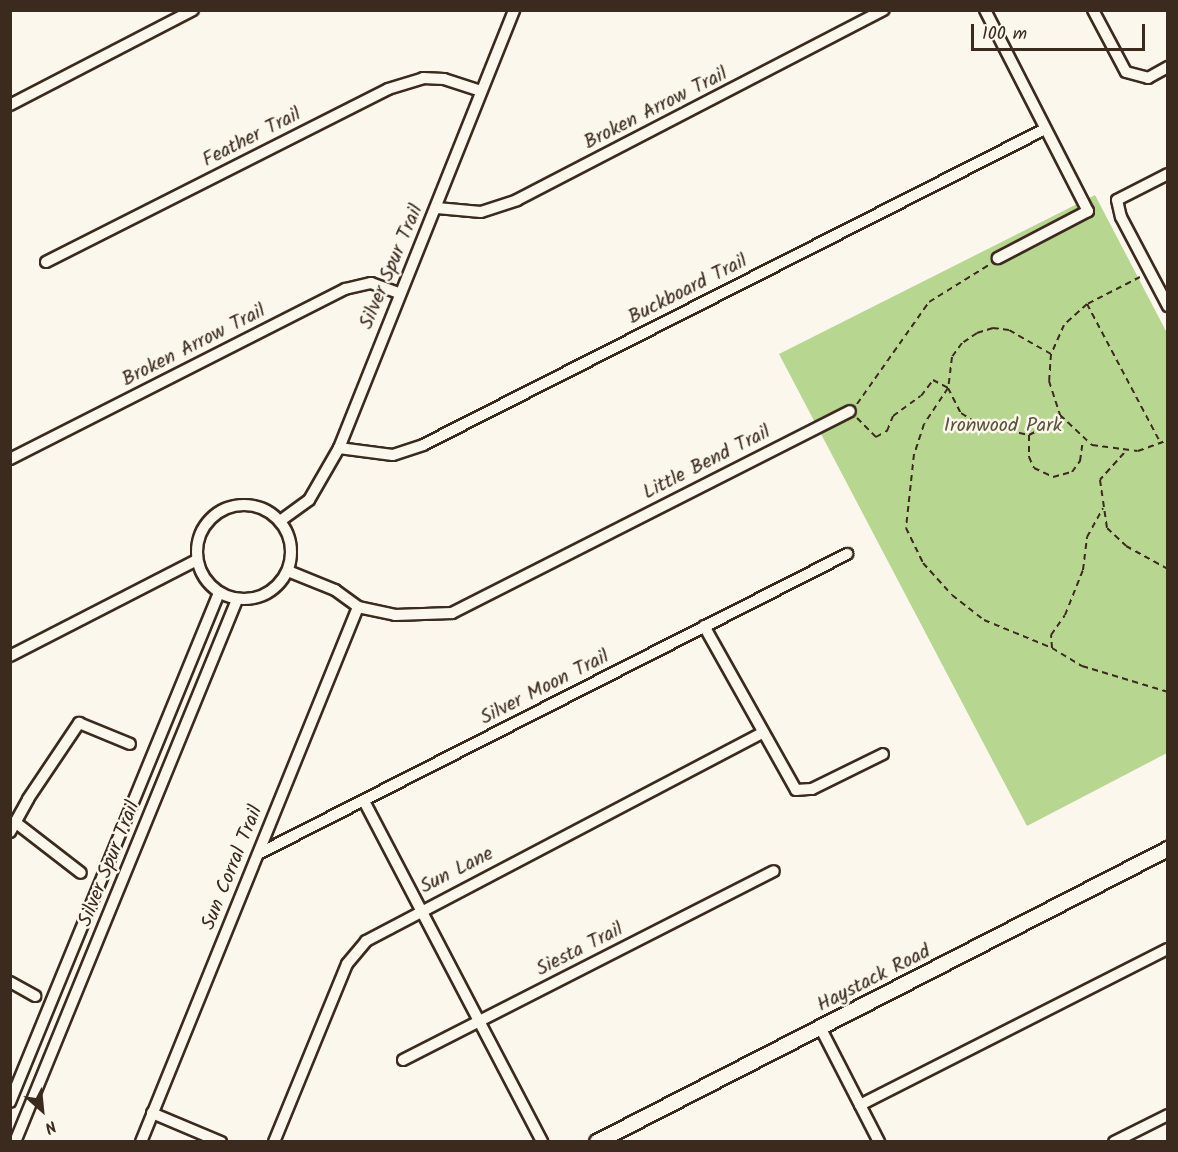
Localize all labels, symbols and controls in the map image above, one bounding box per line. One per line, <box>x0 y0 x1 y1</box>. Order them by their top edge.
scale bar <box>974 12 1148 50</box>
text: 100 m <box>982 20 1027 49</box>
street label: Broken Arrow Trail <box>580 62 732 156</box>
street label: Feather Trail <box>199 103 305 173</box>
street label: Silver Spur Trail <box>355 201 429 333</box>
street label: Buckboard Trail <box>624 250 752 330</box>
street label: Broken Arrow Trail <box>118 299 270 393</box>
park label: Ironwood Park <box>944 414 1062 438</box>
street label: Little Bend Trail <box>639 421 775 505</box>
street label: Silver Moon Trail <box>477 645 613 731</box>
street label: Silver Spur Trail <box>74 798 146 930</box>
street label: Sun Corral Trail <box>197 802 269 934</box>
street label: Sun Lane <box>416 842 498 900</box>
street label: Siesta Trail <box>532 918 628 982</box>
street label: Haystack Road <box>813 940 935 1018</box>
north arrow <box>12 1080 72 1140</box>
text: N <box>40 1113 61 1140</box>

